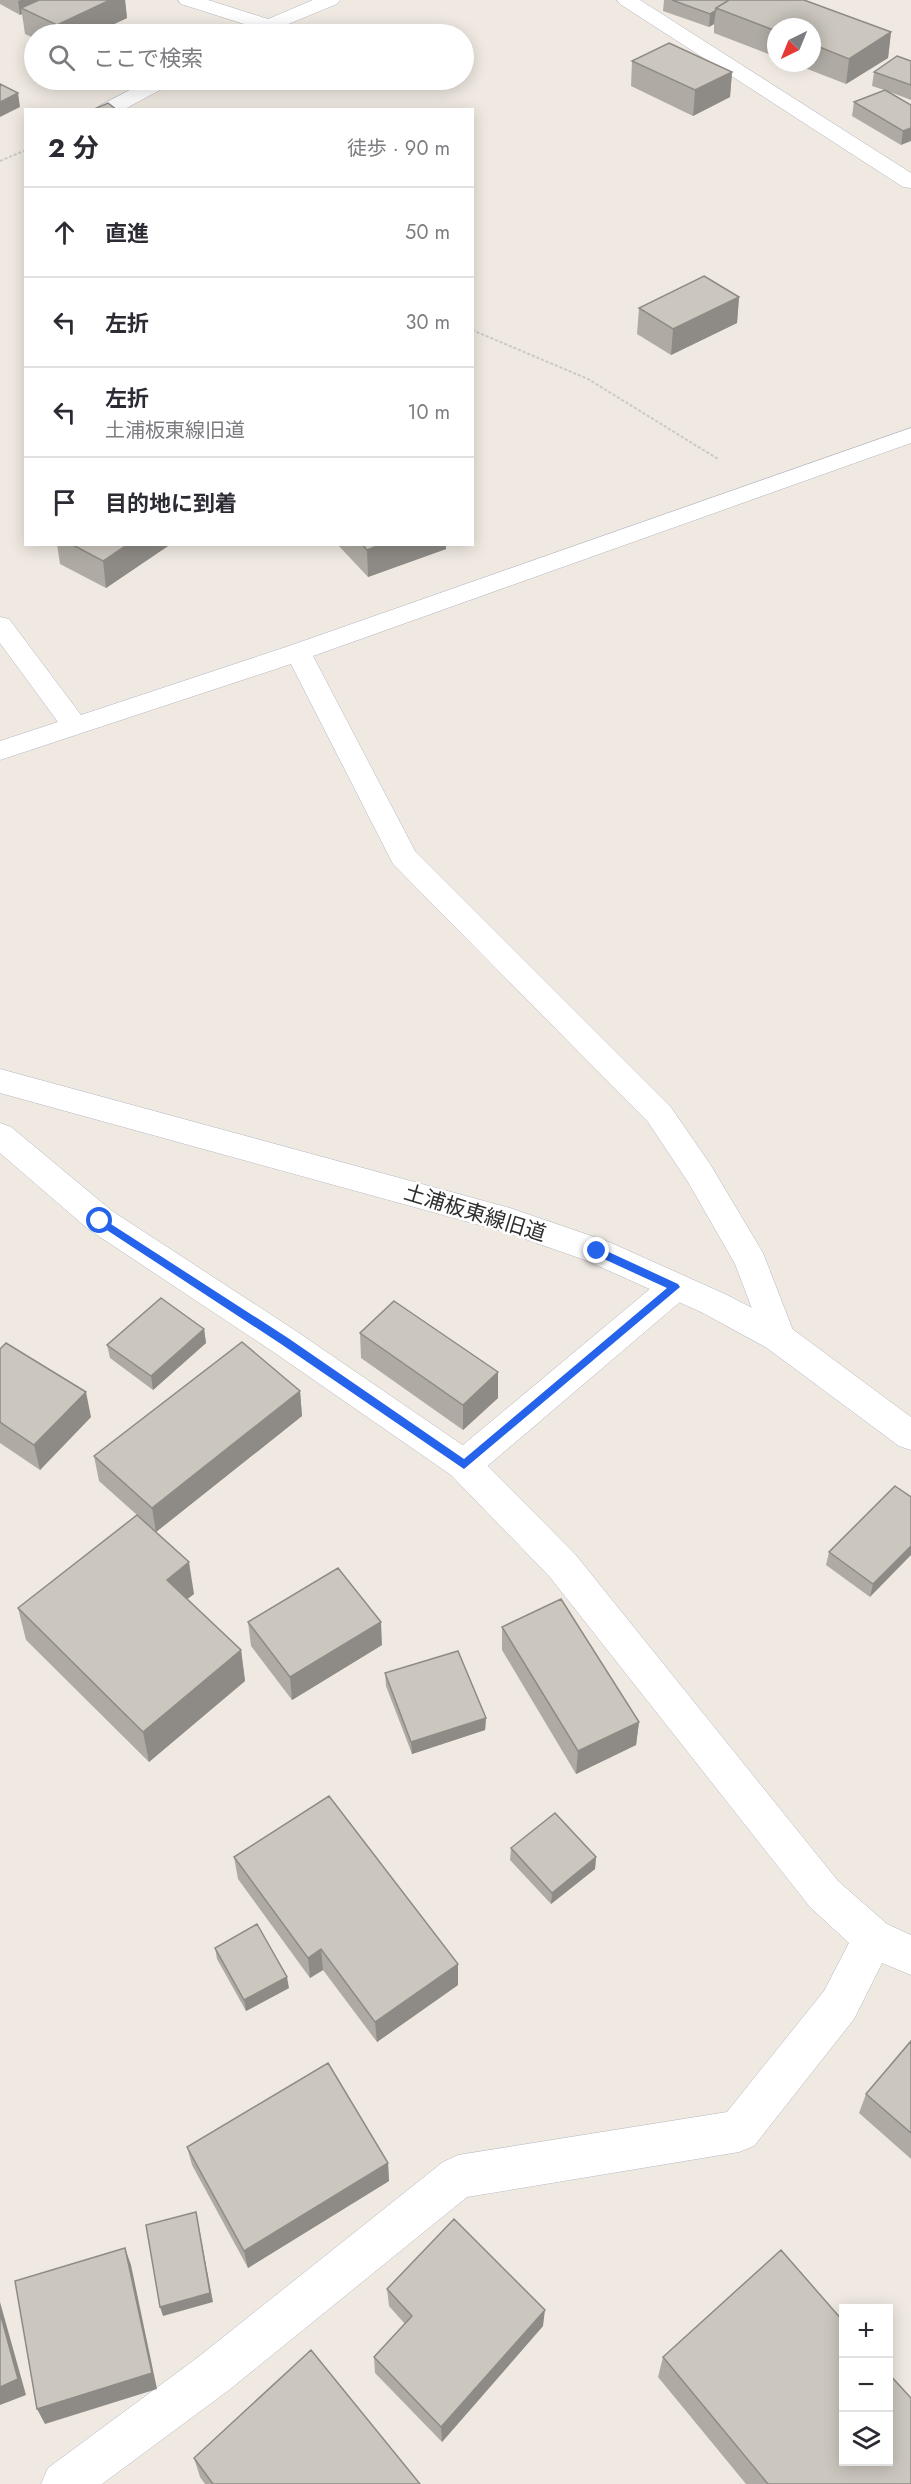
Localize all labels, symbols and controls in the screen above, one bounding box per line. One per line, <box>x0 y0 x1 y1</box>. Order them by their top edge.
north arrow <box>767 18 821 72</box>
search box <box>24 24 474 90</box>
icon: search <box>45 41 78 74</box>
text: ここで検索 <box>93 42 203 74</box>
text: 2 分 <box>48 129 99 167</box>
text: 徒歩 · 90 m <box>347 134 450 163</box>
icon: ahead <box>48 216 81 249</box>
text: 直進 <box>105 217 149 249</box>
text: 50 m <box>405 218 450 247</box>
icon: left <box>48 306 81 339</box>
text: 左折 <box>105 307 149 339</box>
text: 30 m <box>405 308 450 337</box>
text: 左折 <box>105 382 149 414</box>
icon: left <box>48 396 81 429</box>
text: 10 m <box>407 398 450 427</box>
text: 土浦板東線旧道 <box>105 416 245 445</box>
icon: arrive <box>48 486 81 519</box>
text: 目的地に到着 <box>105 487 237 519</box>
street label: 土浦板東線旧道 <box>400 1177 550 1249</box>
route start <box>86 1207 112 1233</box>
route end <box>583 1237 609 1263</box>
map controls <box>839 2304 893 2466</box>
button: + <box>839 2304 893 2358</box>
button: − <box>839 2358 893 2412</box>
button: layers <box>839 2412 893 2466</box>

